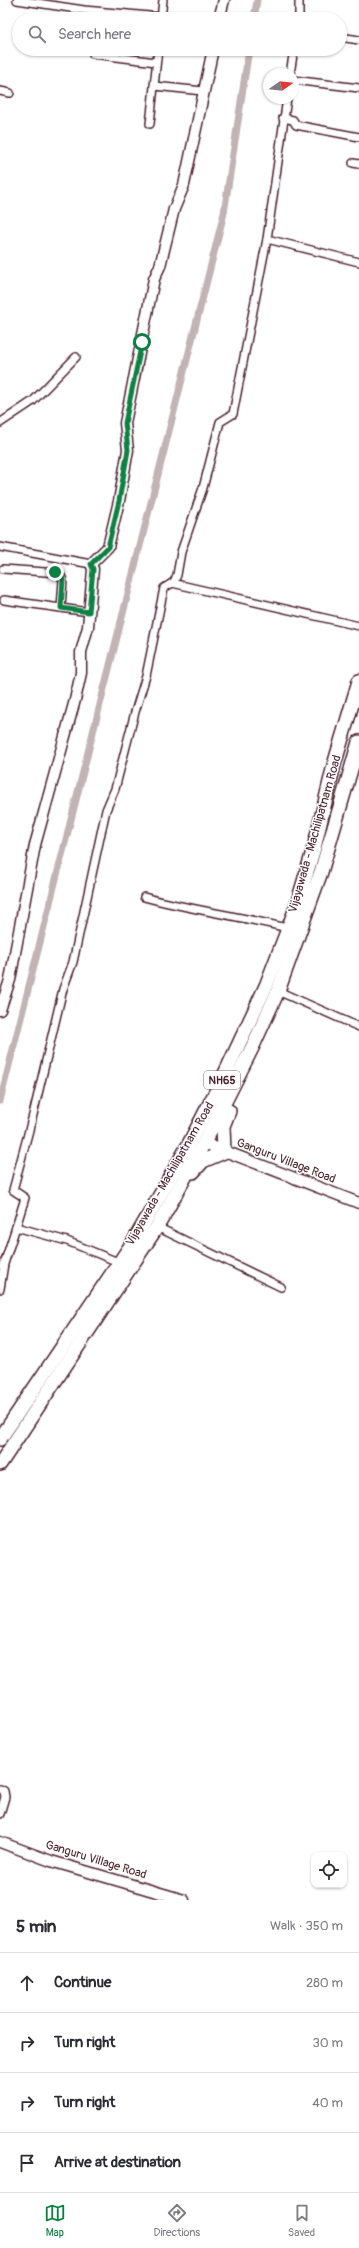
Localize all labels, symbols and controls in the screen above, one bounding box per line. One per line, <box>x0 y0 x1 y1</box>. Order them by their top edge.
search box <box>12 12 347 56</box>
icon: search <box>26 23 48 45</box>
text: Search here <box>58 25 131 44</box>
north arrow <box>263 68 299 104</box>
route start <box>133 333 151 351</box>
route end <box>46 563 64 581</box>
street label: Vijayawada - Machilipatnam Road <box>285 753 345 915</box>
road number: NH65 <box>204 1071 240 1089</box>
street label: Vijayawada - Machilipatnam Road <box>123 1099 217 1249</box>
street label: Ganguru Village Road <box>234 1135 338 1187</box>
street label: Ganguru Village Road <box>44 1837 149 1883</box>
map controls <box>311 1852 347 1888</box>
button: locate <box>311 1852 347 1888</box>
text: 5 min <box>16 1916 56 1937</box>
text: Walk · 350 m <box>270 1918 343 1934</box>
icon: ahead <box>16 1972 38 1994</box>
text: Continue <box>54 1973 112 1992</box>
text: 280 m <box>306 1975 343 1991</box>
icon: right <box>16 2032 38 2054</box>
text: Turn right <box>54 2033 115 2052</box>
text: 30 m <box>313 2035 343 2051</box>
icon: right <box>16 2092 38 2114</box>
text: Turn right <box>54 2093 115 2112</box>
text: 40 m <box>312 2095 343 2111</box>
icon: arrive <box>16 2152 38 2174</box>
text: Arrive at destination <box>54 2153 181 2172</box>
tab: Map <box>44 2202 66 2239</box>
tab: Directions <box>154 2202 200 2239</box>
tab: Saved <box>288 2202 315 2239</box>

